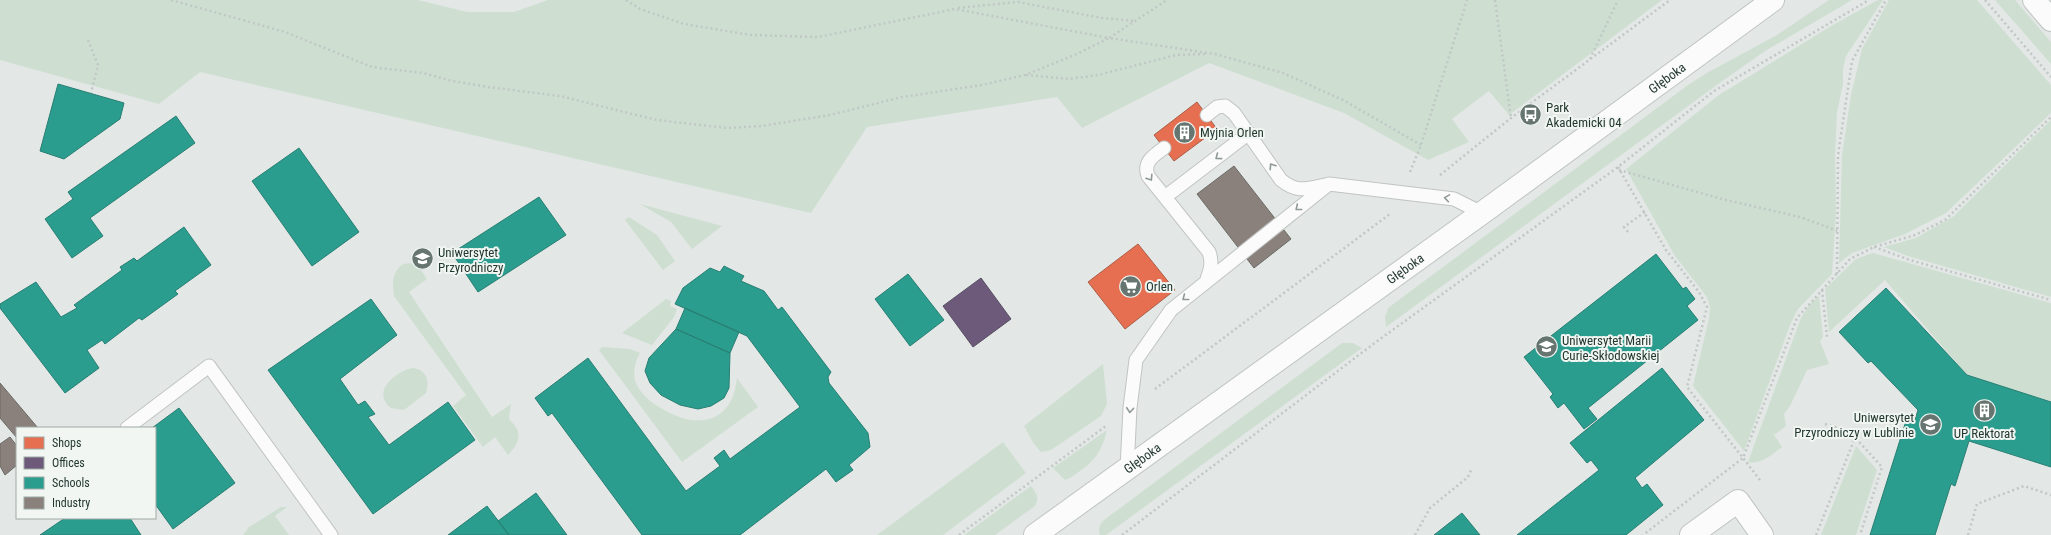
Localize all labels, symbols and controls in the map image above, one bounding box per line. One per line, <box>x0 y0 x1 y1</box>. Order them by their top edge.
street label: Głęboka <box>1645 59 1688 96</box>
place label: Park Akademicki 04 <box>1546 100 1622 130</box>
bus stop icon: Park Akademicki 04 <box>1517 101 1543 127</box>
building icon: Myjnia Orlen <box>1172 119 1198 145</box>
place label: Myjnia Orlen <box>1200 125 1264 140</box>
one-way arrow <box>1216 152 1223 159</box>
one-way arrow <box>1270 164 1277 171</box>
one-way arrow <box>1146 174 1153 181</box>
one-way arrow <box>1444 194 1450 203</box>
one-way arrow <box>1296 204 1303 211</box>
place label: Uniwersytet Przyrodniczy <box>438 245 504 275</box>
school or university icon: Uniwersytet Przyrodniczy <box>410 246 436 272</box>
street label: Głęboka <box>1384 250 1426 287</box>
supermarket icon: Orlen <box>1118 273 1144 299</box>
place label: Orlen <box>1146 279 1173 294</box>
one-way arrow <box>1183 293 1190 300</box>
place label: Uniwersytet Marii Curie-Skłodowskiej <box>1562 333 1660 363</box>
school or university icon: Uniwersytet Marii Curie-Skłodowskiej <box>1534 334 1560 360</box>
building icon: UP Rektorat <box>1971 398 1997 424</box>
one-way arrow <box>1126 407 1135 413</box>
place label: Uniwersytet Przyrodniczy w Lublinie <box>1794 410 1914 440</box>
school or university icon: Uniwersytet Przyrodniczy w Lublinie <box>1917 411 1943 437</box>
place label: UP Rektorat <box>1954 426 2014 441</box>
legend <box>16 427 156 519</box>
text: Shops <box>52 436 81 450</box>
street label: Głęboka <box>1121 439 1164 476</box>
text: Offices <box>52 456 85 470</box>
text: Schools <box>52 476 90 490</box>
text: Industry <box>52 496 90 510</box>

